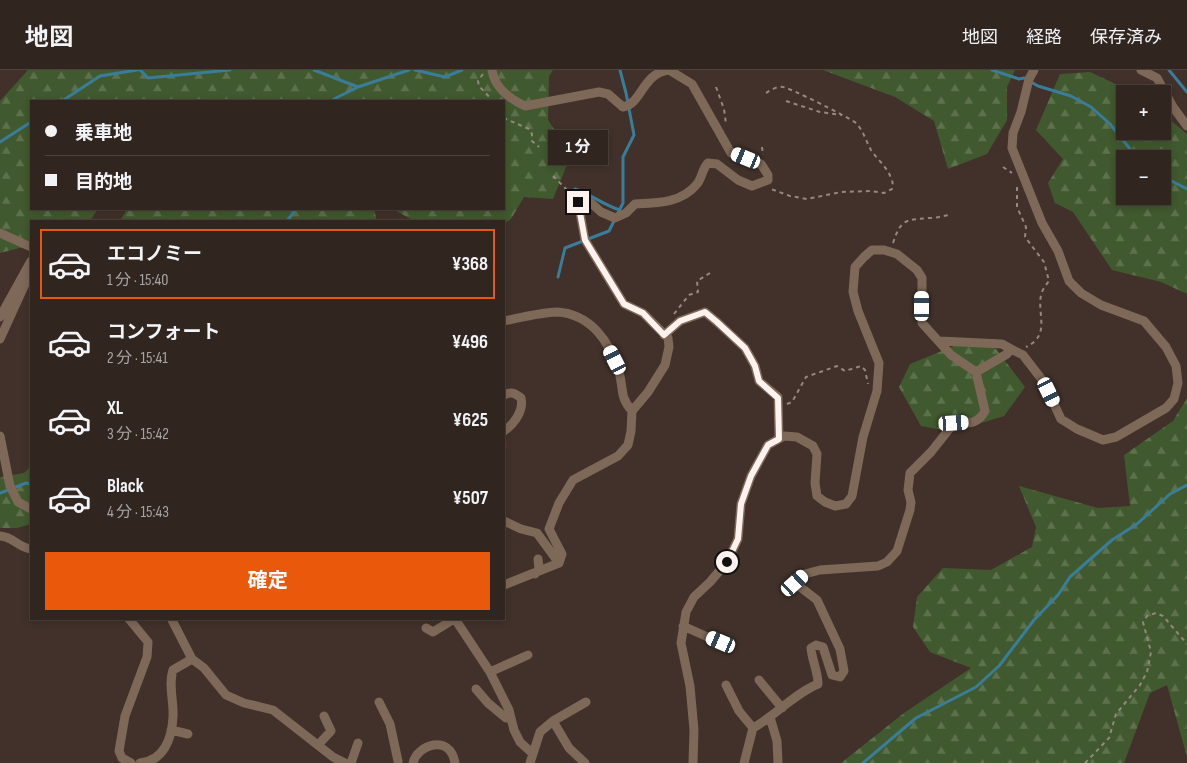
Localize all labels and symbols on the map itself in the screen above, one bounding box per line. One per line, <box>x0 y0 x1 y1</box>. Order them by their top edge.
callout: 1 分 <box>548 129 608 164</box>
car <box>729 145 762 171</box>
route end <box>567 191 589 213</box>
car <box>914 291 929 321</box>
car <box>601 343 628 377</box>
car <box>1035 375 1062 409</box>
car <box>938 415 969 431</box>
route start <box>716 551 738 573</box>
car <box>778 567 811 599</box>
car <box>704 629 737 655</box>

